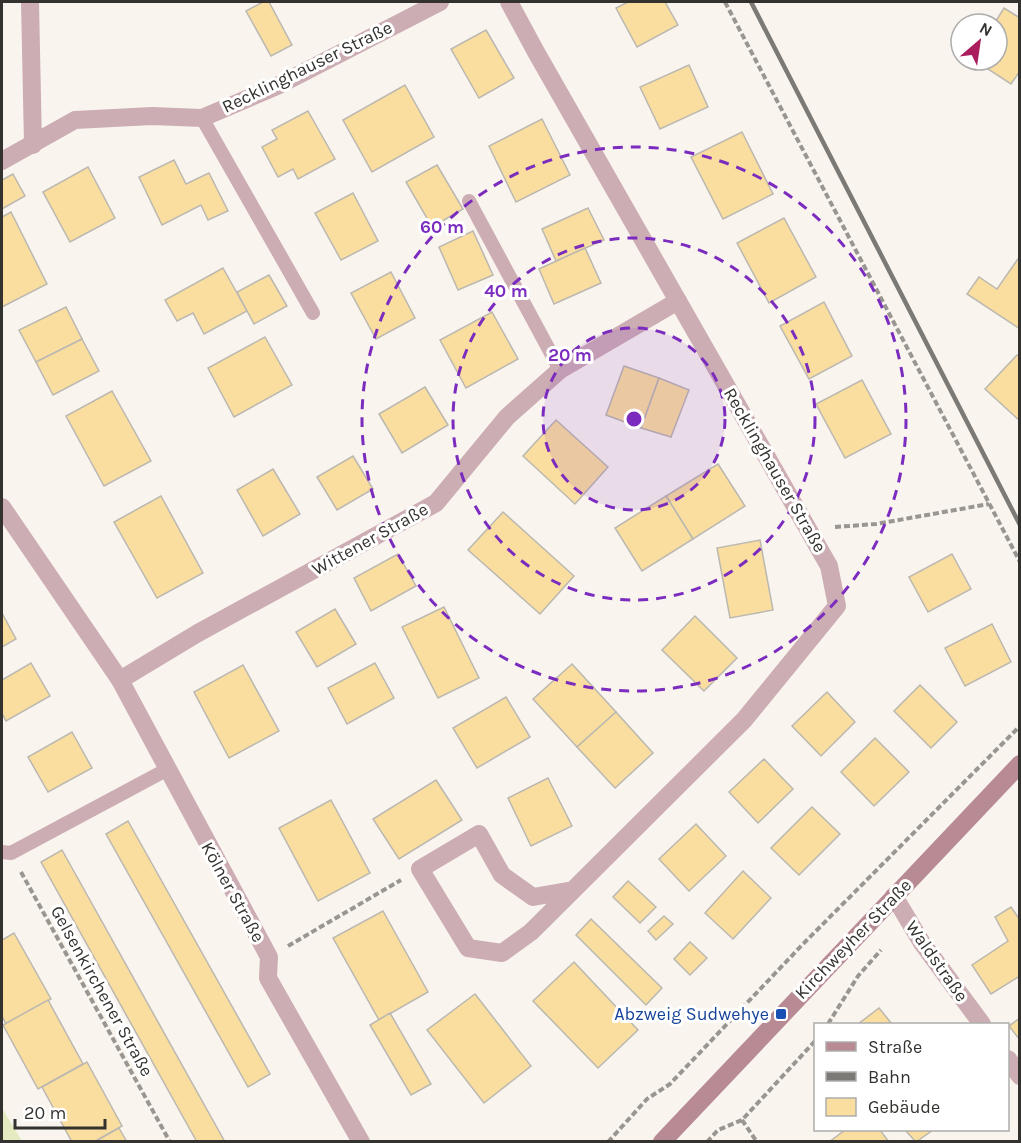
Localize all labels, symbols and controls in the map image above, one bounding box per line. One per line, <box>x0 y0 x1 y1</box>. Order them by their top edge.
north arrow <box>949 12 1009 72</box>
street label: Recklinghauser Straße <box>218 16 396 118</box>
text: N <box>976 18 996 40</box>
text: 60 m <box>420 216 464 238</box>
text: 40 m <box>484 280 528 302</box>
text: 20 m <box>548 344 592 366</box>
street label: Recklinghauser Straße <box>719 384 831 556</box>
centre of rings <box>624 409 644 429</box>
street label: Wittener Straße <box>308 498 432 580</box>
street label: Kölner Straße <box>196 838 270 946</box>
street label: Kirchweyher Straße <box>790 874 916 1004</box>
street label: Gelsenkirchener Straße <box>46 902 158 1080</box>
street label: Waldstraße <box>901 916 973 1006</box>
place label: Abzweig Sudwehye <box>614 1003 769 1025</box>
marker: Abzweig Sudwehye <box>774 1007 788 1021</box>
legend <box>814 1023 1009 1131</box>
text: Straße <box>868 1036 922 1058</box>
text: Bahn <box>868 1066 911 1088</box>
scale bar <box>15 1092 105 1130</box>
text: Gebäude <box>868 1096 940 1118</box>
text: 20 m <box>24 1102 66 1124</box>

